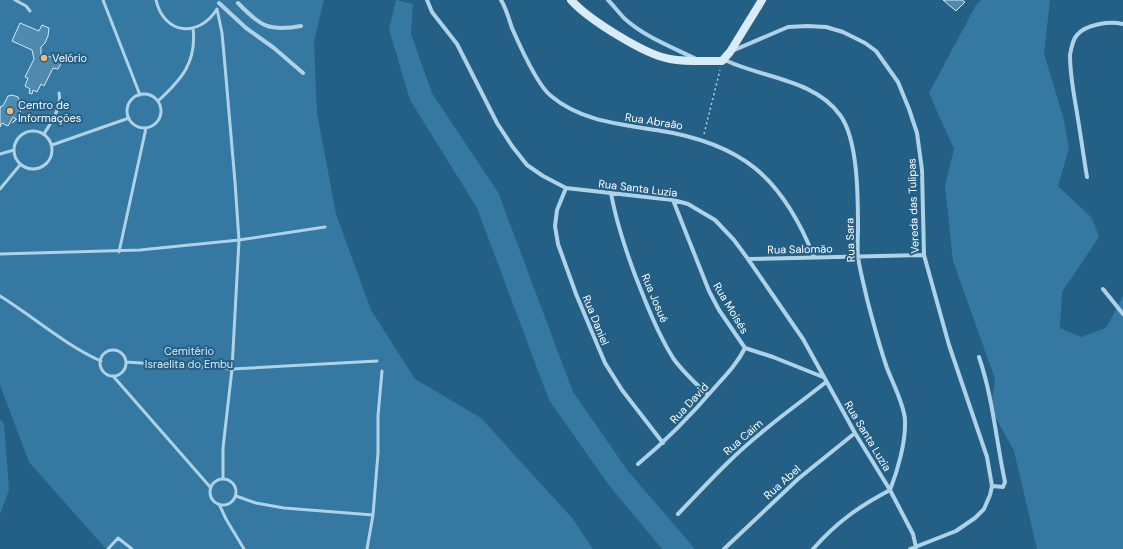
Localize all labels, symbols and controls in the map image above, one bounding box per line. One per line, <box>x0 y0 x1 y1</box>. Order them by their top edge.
place label: Velório <box>52 51 87 65</box>
marker: Velório <box>39 53 49 63</box>
place label: Centro de Informações <box>18 98 81 125</box>
marker: Centro de Informações <box>5 106 15 116</box>
street label: Rua Abraão <box>624 110 684 132</box>
street label: Vereda das Tulipas <box>904 158 922 254</box>
street label: Rua Santa Luzia <box>598 176 678 200</box>
street label: Rua Sara <box>842 218 858 262</box>
street label: Rua Salomão <box>767 241 833 257</box>
street label: Rua Josué <box>638 271 672 325</box>
street label: Rua Moisés <box>710 280 752 336</box>
street label: Rua Daniel <box>580 293 612 347</box>
park label: Cemitério Israelita do Embu <box>145 344 233 371</box>
street label: Rua David <box>667 380 711 426</box>
street label: Rua Santa Luzia <box>842 398 894 474</box>
street label: Rua Caim <box>720 416 766 458</box>
street label: Rua Abel <box>761 462 803 502</box>

